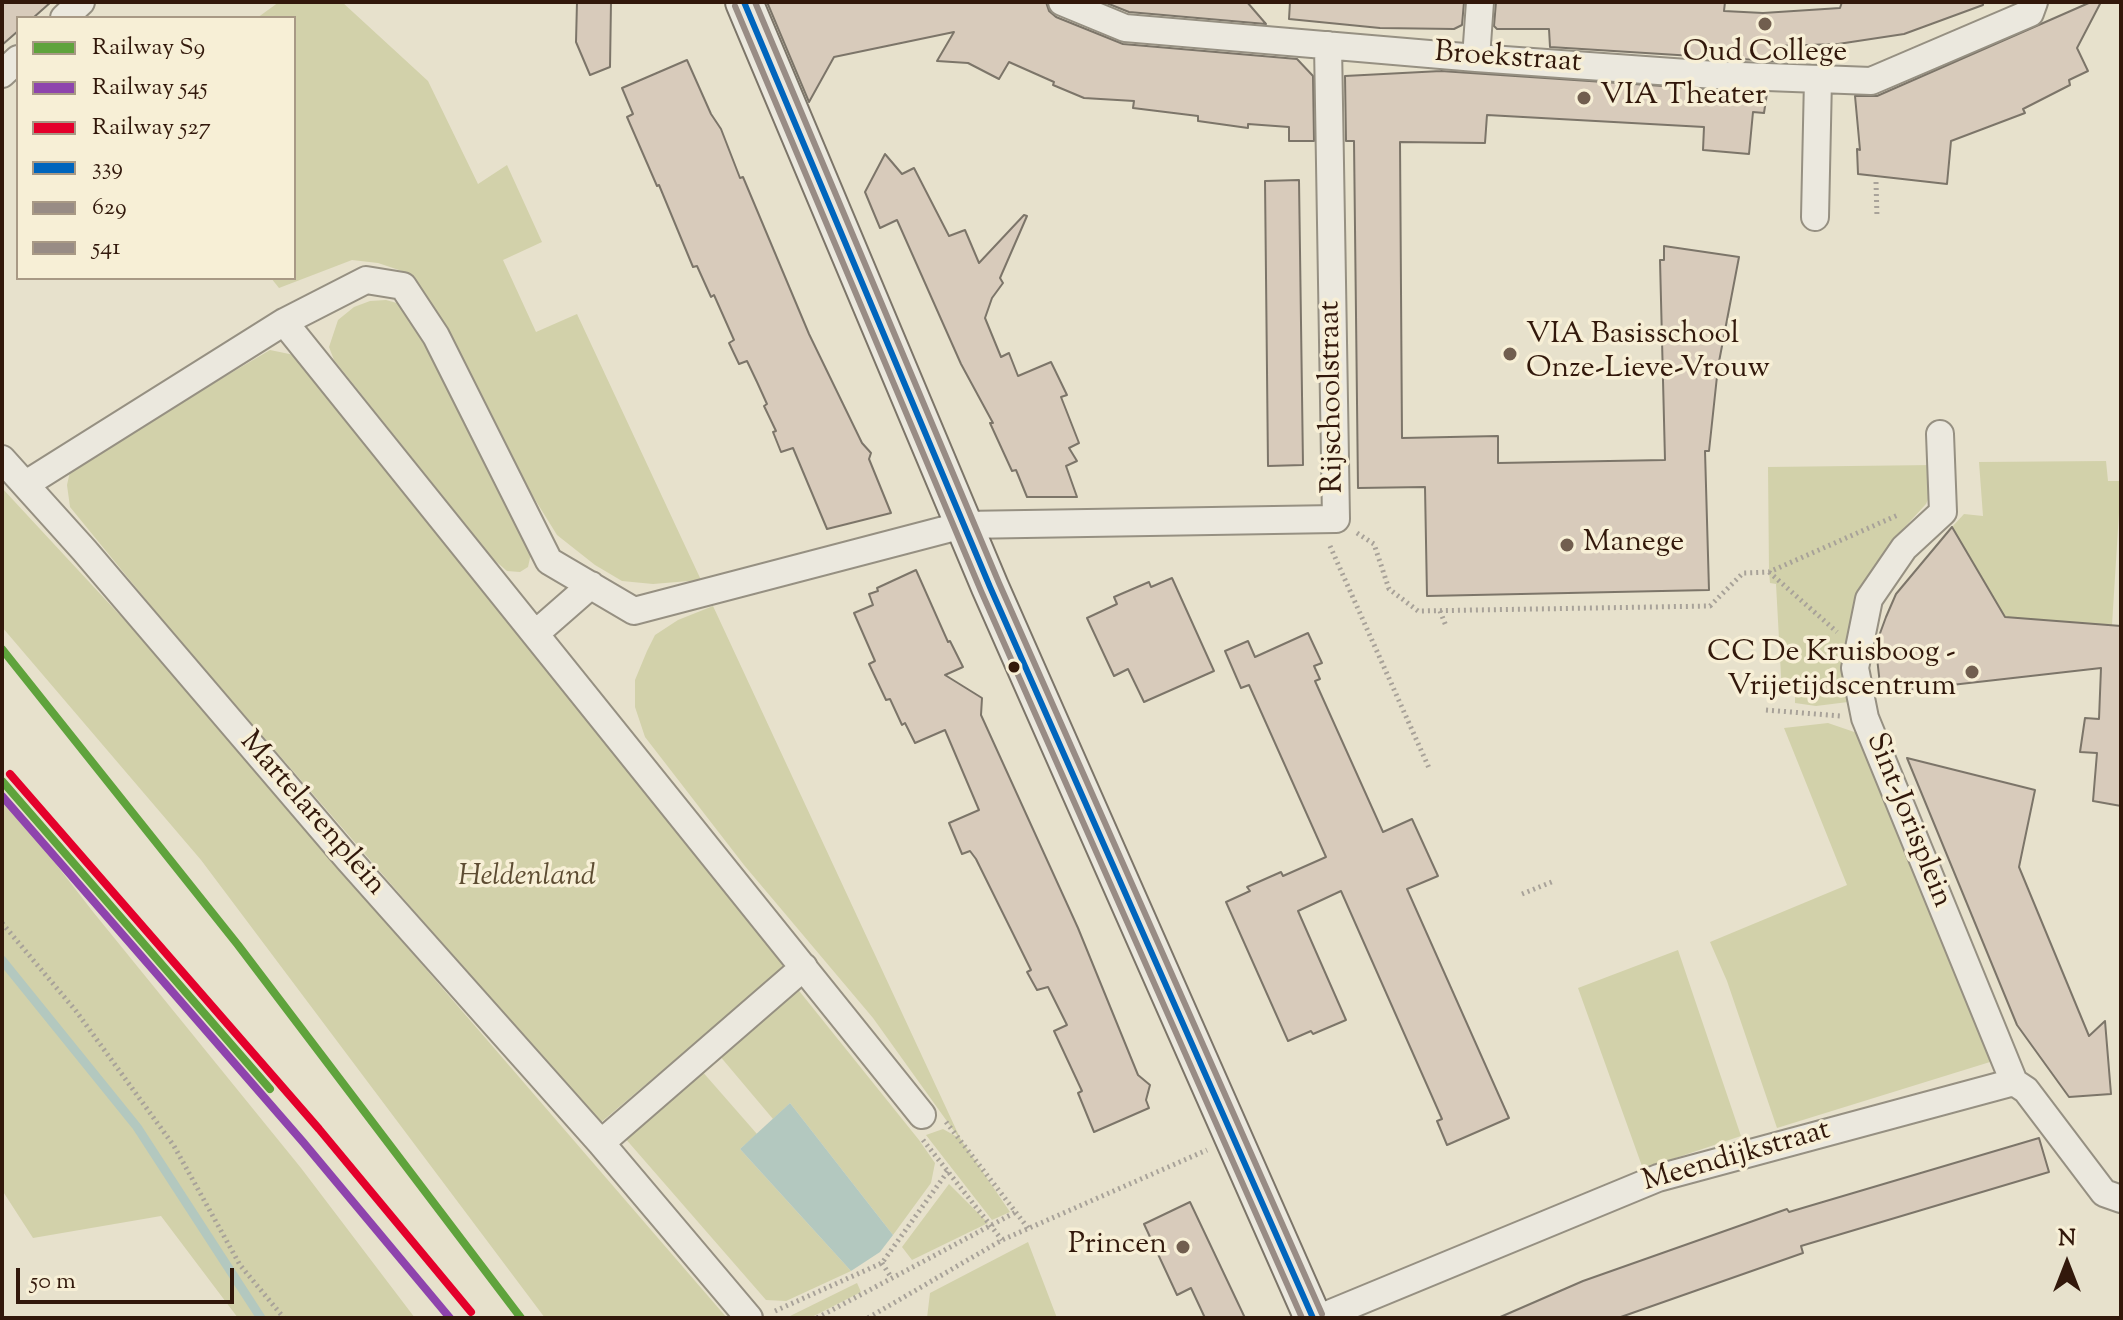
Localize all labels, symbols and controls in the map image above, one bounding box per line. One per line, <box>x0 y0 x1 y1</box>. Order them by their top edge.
marker: Oud College <box>1756 15 1774 33</box>
legend <box>16 16 296 280</box>
text: Railway S9 <box>92 31 205 65</box>
street label: Broekstraat <box>1433 37 1583 83</box>
place label: Oud College <box>1683 37 1847 73</box>
text: Railway 545 <box>92 71 208 105</box>
place label: VIA Theater <box>1600 80 1766 116</box>
marker: VIA Theater <box>1575 89 1593 107</box>
text: Railway 527 <box>92 111 211 145</box>
text: 339 <box>92 151 123 185</box>
text: 629 <box>92 191 127 225</box>
text: 541 <box>92 231 120 265</box>
street label: Rijschoolstraat <box>1314 300 1354 494</box>
place label: VIA Basisschool Onze-Lieve-Vrouw <box>1526 319 1770 390</box>
marker: VIA Basisschool Onze-Lieve-Vrouw <box>1501 345 1519 363</box>
place label: Manege <box>1583 527 1684 563</box>
marker: Manege <box>1558 536 1576 554</box>
place label: CC De Kruisboog - Vrijetijdscentrum <box>1707 637 1956 708</box>
unlabelled marker <box>1006 659 1022 675</box>
marker: CC De Kruisboog - Vrijetijdscentrum <box>1963 663 1981 681</box>
street label: Martelarenplein <box>230 726 392 904</box>
street label: Sint-Jorisplein <box>1856 729 1958 913</box>
park label: Heldenland <box>458 861 596 897</box>
street label: Meendijkstraat <box>1639 1114 1835 1202</box>
north arrow <box>2027 1224 2107 1304</box>
text: N <box>2058 1224 2076 1256</box>
place label: Princen <box>1068 1229 1167 1265</box>
marker: Princen <box>1174 1238 1192 1256</box>
scale bar <box>20 1252 238 1302</box>
text: 50 m <box>30 1265 76 1299</box>

